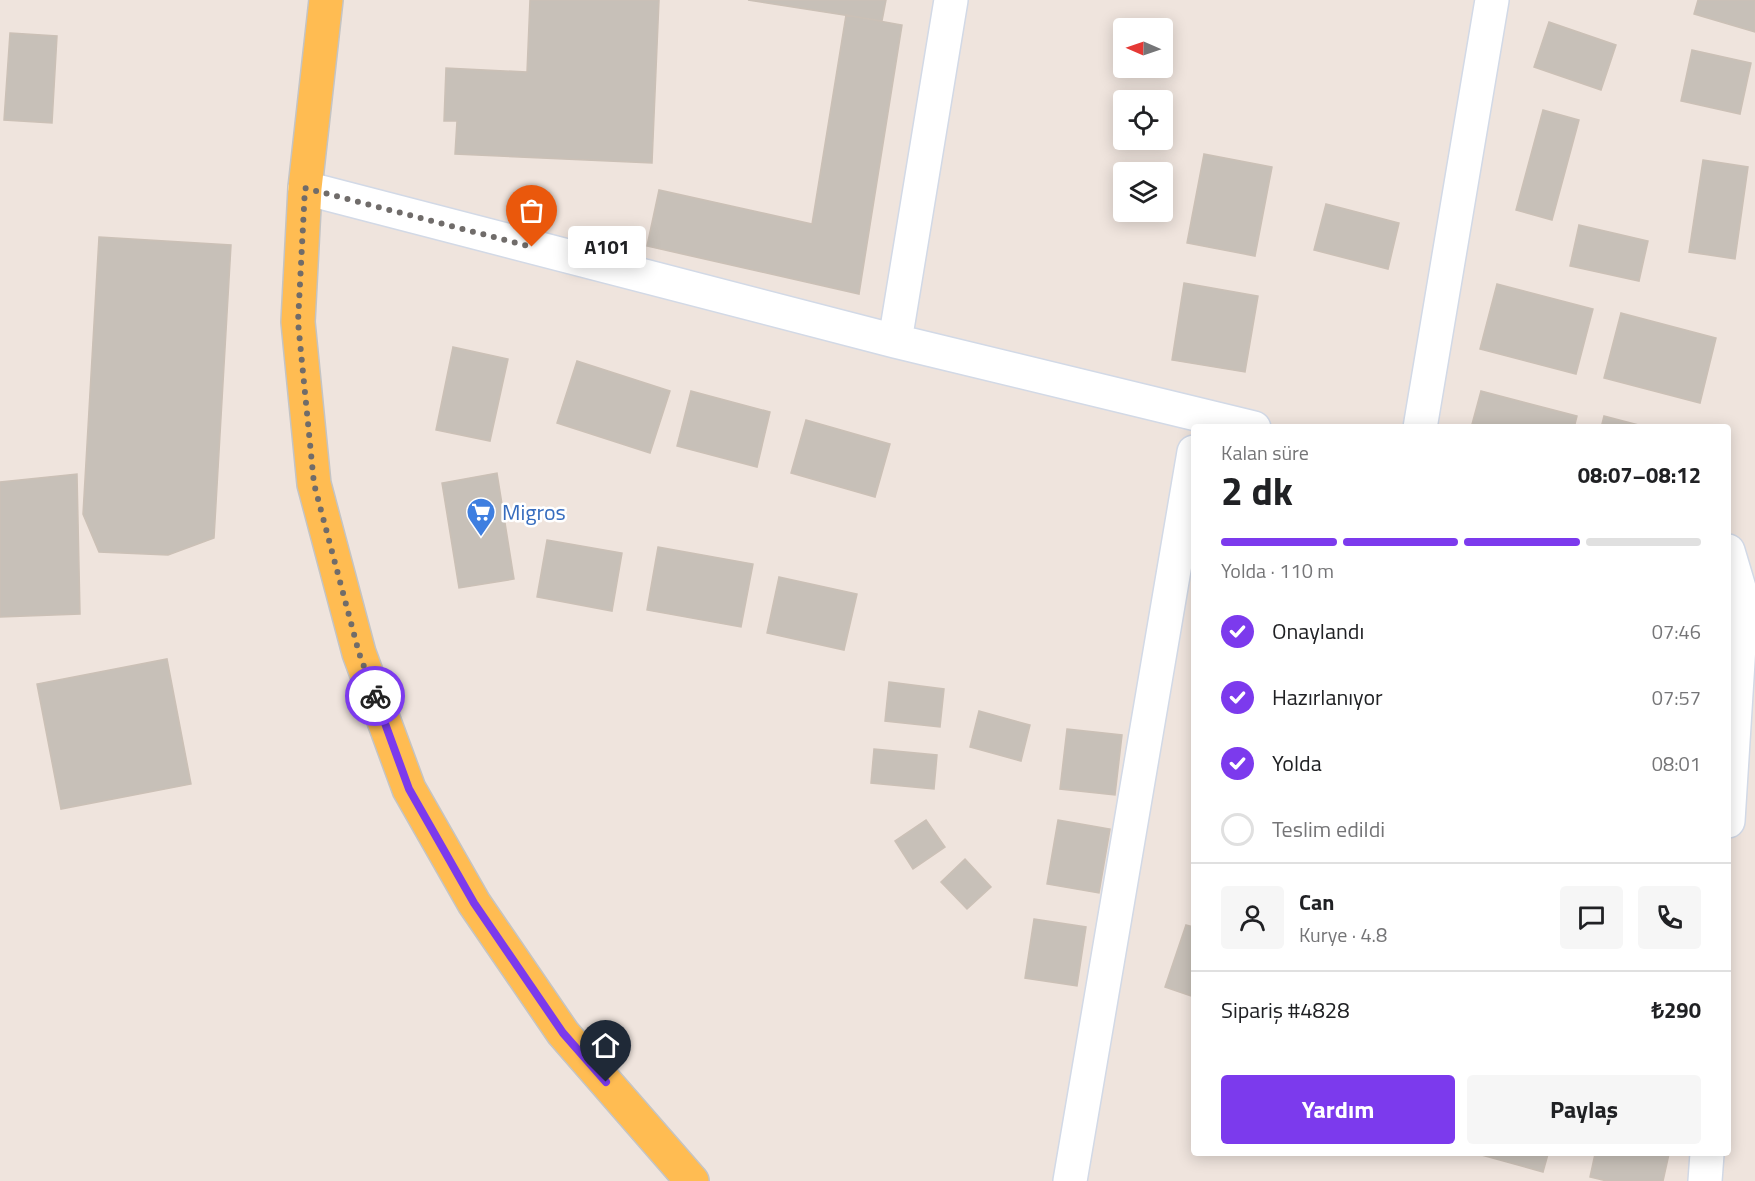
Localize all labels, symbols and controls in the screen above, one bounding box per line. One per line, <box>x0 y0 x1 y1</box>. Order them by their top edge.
north arrow <box>1113 18 1173 78</box>
map controls <box>1113 18 1173 222</box>
button: locate <box>1113 90 1173 150</box>
button: layers <box>1113 162 1173 222</box>
pin <box>506 185 557 247</box>
icon: bag <box>515 194 548 227</box>
callout: A101 <box>568 226 646 268</box>
text: A101 <box>584 231 630 262</box>
text: Kalan süre <box>1221 437 1309 468</box>
text: 08:07–08:12 <box>1578 458 1701 492</box>
text: 2 dk <box>1221 461 1293 520</box>
place label: Migros <box>502 495 566 529</box>
supermarket icon: Migros <box>465 496 497 538</box>
text: Yolda · 110 m <box>1221 555 1334 586</box>
text: Onaylandı <box>1272 614 1364 648</box>
icon: check <box>1221 615 1254 648</box>
text: 07:46 <box>1652 616 1701 647</box>
courier <box>345 666 405 726</box>
icon: bike <box>359 680 392 713</box>
text: Hazırlanıyor <box>1272 680 1383 714</box>
icon: check <box>1221 681 1254 714</box>
text: 07:57 <box>1652 682 1701 713</box>
text: Yolda <box>1272 746 1322 780</box>
icon: check <box>1221 747 1254 780</box>
text: 08:01 <box>1652 748 1701 779</box>
text: Teslim edildi <box>1272 812 1385 846</box>
text: Can <box>1299 885 1334 919</box>
button: person <box>1221 886 1284 949</box>
button: chat <box>1560 886 1623 949</box>
button: phone <box>1638 886 1701 949</box>
text: Kurye · 4.8 <box>1299 919 1387 950</box>
text: Sipariş #4828 <box>1221 993 1349 1027</box>
text: ₺290 <box>1651 993 1701 1027</box>
pin <box>580 1020 631 1082</box>
icon: home <box>589 1029 622 1062</box>
button: Yardım <box>1221 1075 1455 1144</box>
button: Paylaş <box>1467 1075 1701 1144</box>

